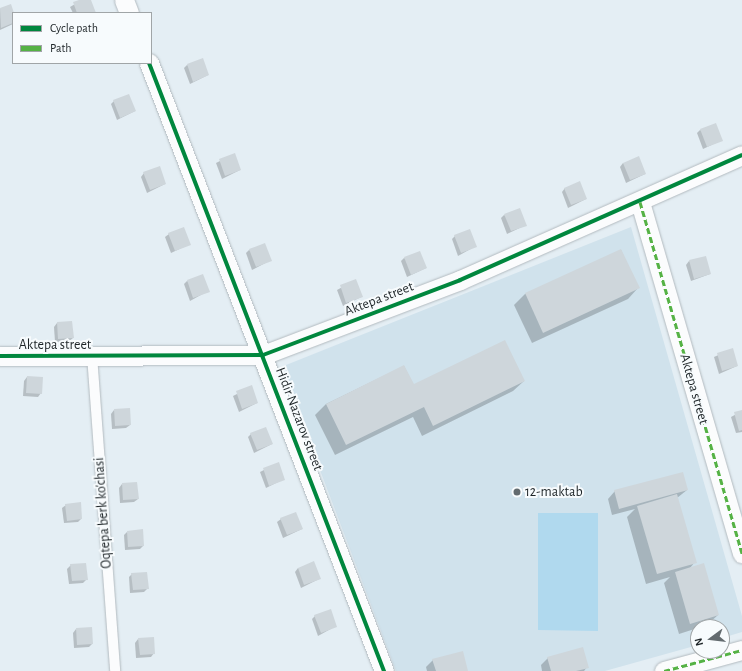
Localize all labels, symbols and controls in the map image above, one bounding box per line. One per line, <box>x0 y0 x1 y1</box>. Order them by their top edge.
legend <box>12 12 152 64</box>
text: Cycle path <box>50 22 98 34</box>
text: Path <box>50 42 72 54</box>
street label: Aktepa street <box>342 278 416 320</box>
street label: Aktepa street <box>19 337 91 353</box>
street label: Aktepa street <box>676 352 712 426</box>
street label: Hidir Nazarov street <box>272 365 326 473</box>
street label: Oqtepa berk ko'chasi <box>91 457 115 569</box>
place label: 12-maktab <box>525 484 583 500</box>
marker: 12-maktab <box>512 487 522 497</box>
north arrow <box>690 619 730 659</box>
text: N <box>693 637 705 647</box>

